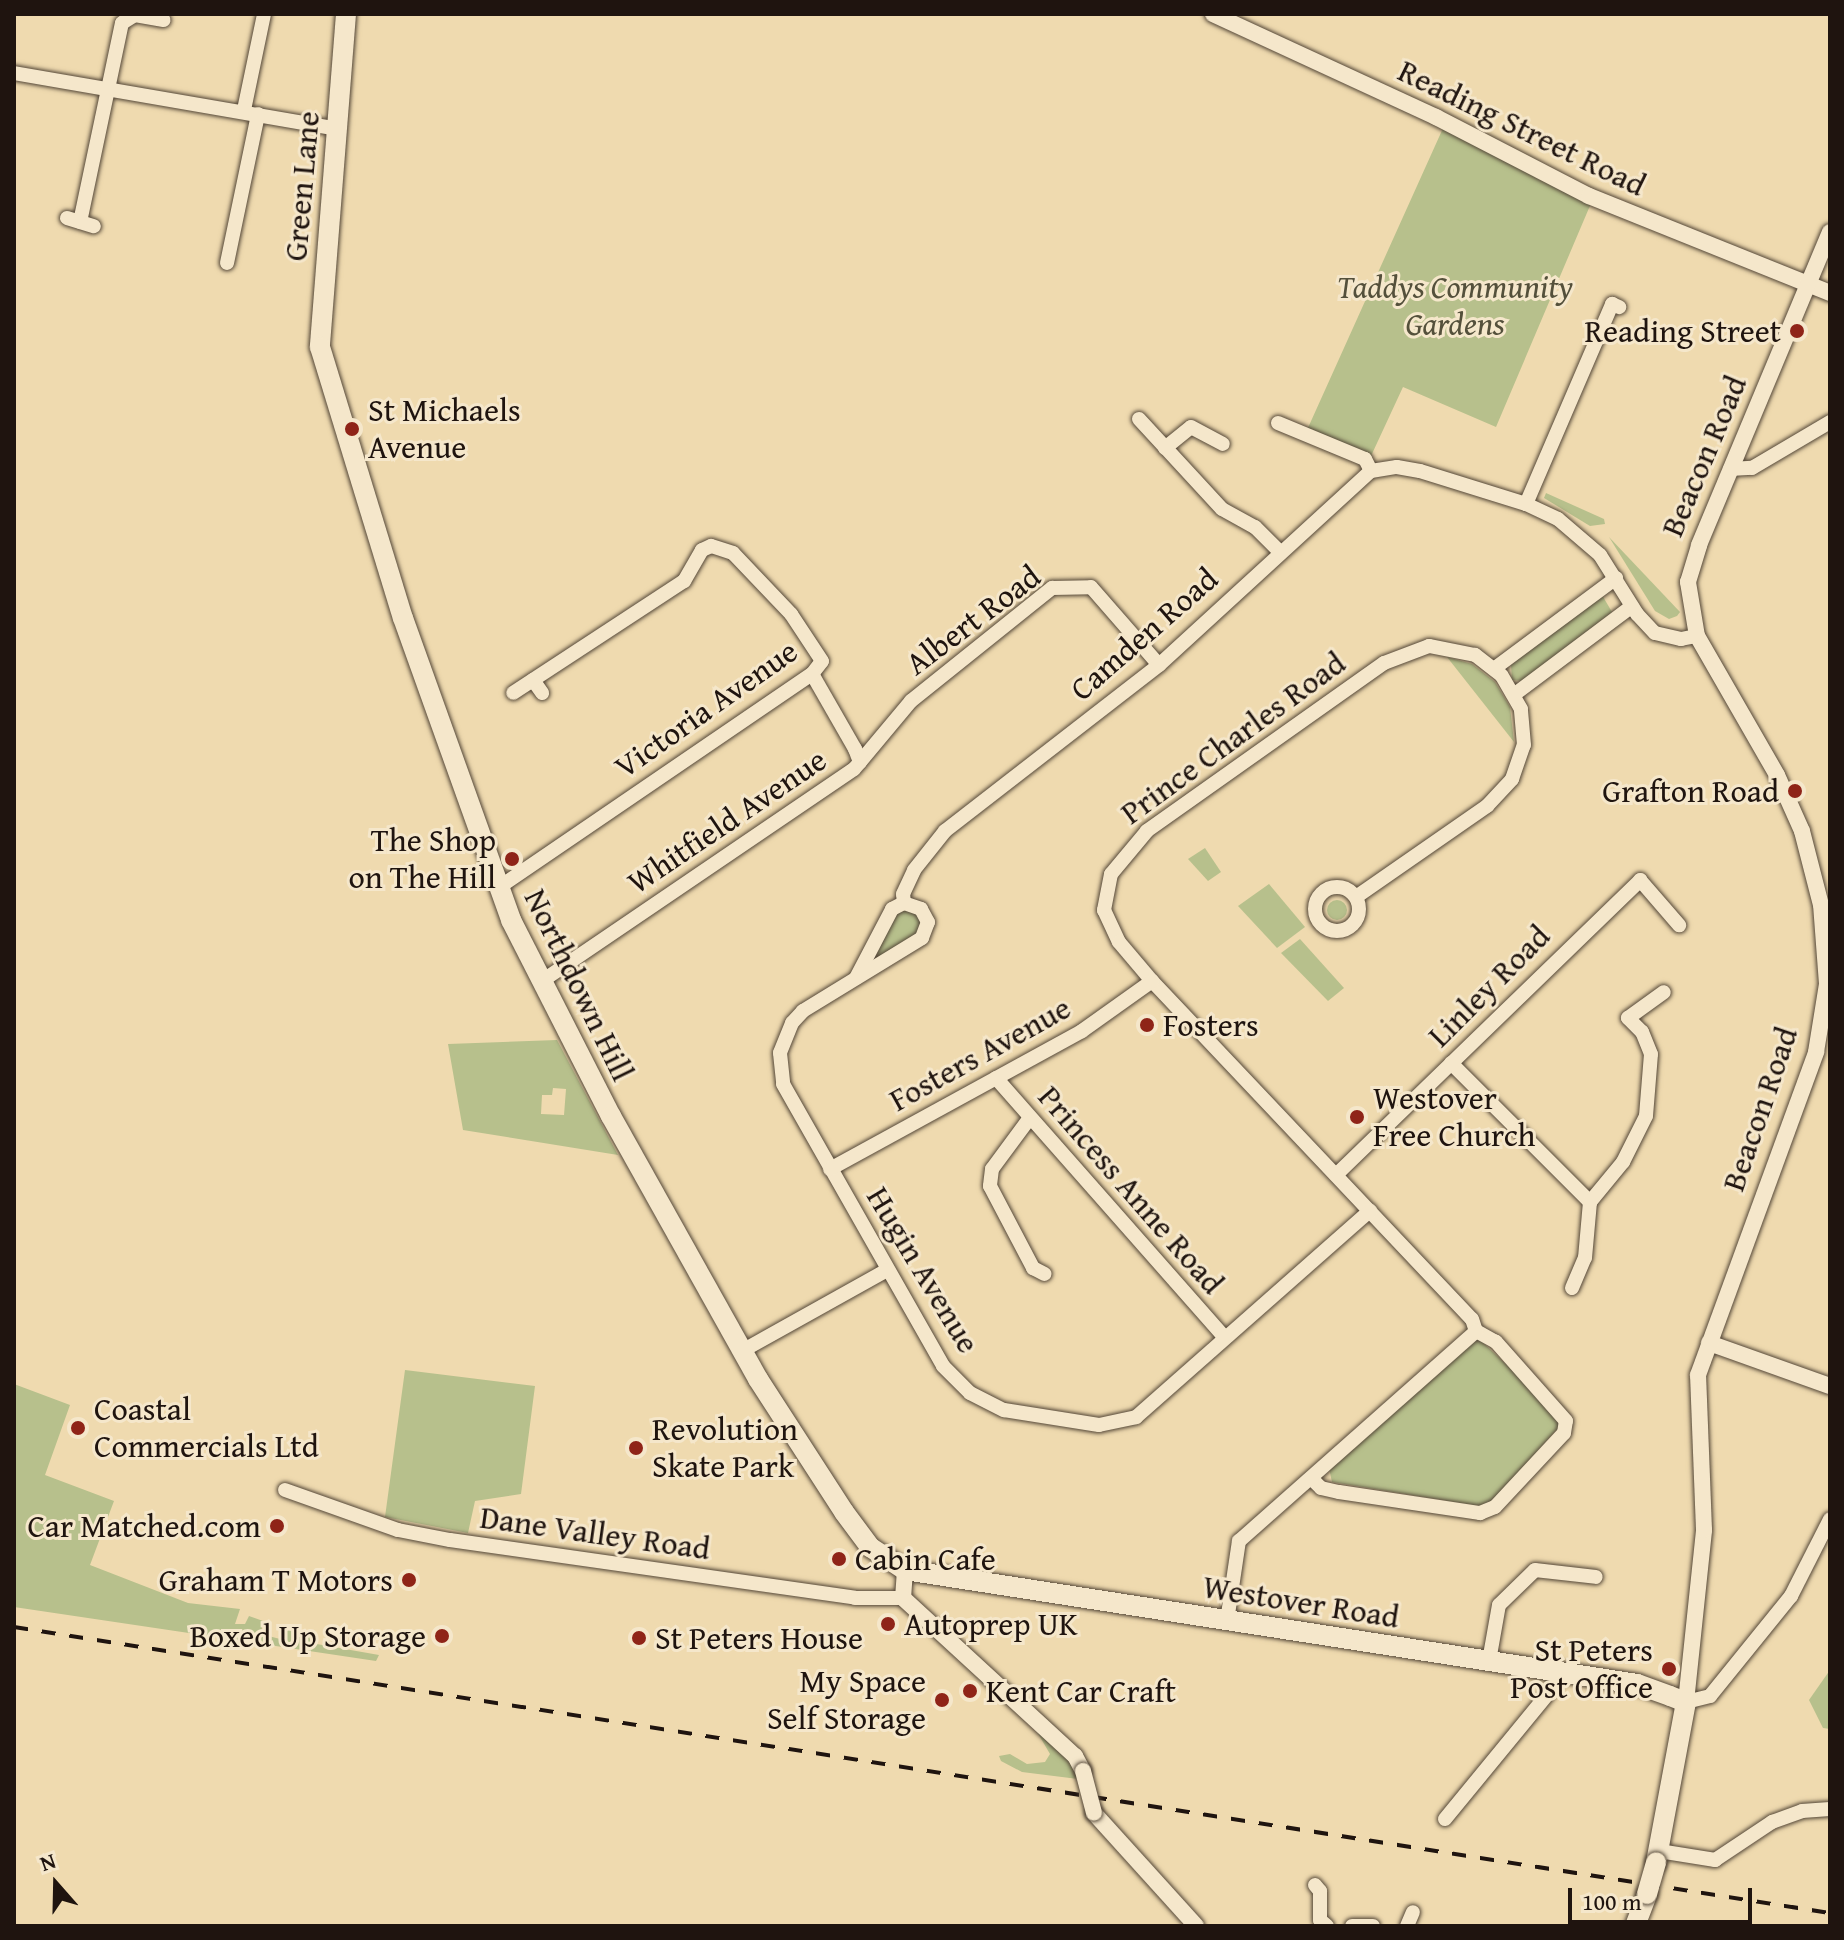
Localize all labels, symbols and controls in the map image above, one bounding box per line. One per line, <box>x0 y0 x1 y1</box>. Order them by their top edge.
street label: Reading Street Road <box>1392 51 1652 205</box>
street label: Green Lane <box>276 109 328 263</box>
park label: Taddys Community Gardens <box>1337 269 1573 344</box>
place label: Reading Street <box>1584 312 1781 350</box>
marker: Reading Street <box>1788 322 1806 340</box>
street label: Beacon Road <box>1653 370 1755 542</box>
place label: St Michaels Avenue <box>368 392 521 467</box>
marker: St Michaels Avenue <box>343 420 361 438</box>
street label: Albert Road <box>898 557 1048 683</box>
street label: Camden Road <box>1062 560 1226 708</box>
street label: Victoria Avenue <box>607 632 805 786</box>
street label: Prince Charles Road <box>1113 644 1353 832</box>
street label: Whitfield Avenue <box>620 740 834 902</box>
place label: Grafton Road <box>1602 772 1779 810</box>
marker: Grafton Road <box>1786 782 1804 800</box>
place label: The Shop on The Hill <box>348 822 496 897</box>
marker: The Shop on The Hill <box>503 850 521 868</box>
street label: Northdown Hill <box>516 883 642 1087</box>
street label: Linley Road <box>1420 917 1558 1055</box>
street label: Fosters Avenue <box>883 988 1077 1120</box>
place label: Fosters <box>1163 1006 1259 1044</box>
marker: Fosters <box>1138 1016 1156 1034</box>
street label: Beacon Road <box>1714 1022 1806 1196</box>
street label: Princess Anne Road <box>1030 1078 1232 1302</box>
place label: Westover Free Church <box>1373 1080 1535 1155</box>
marker: Westover Free Church <box>1348 1108 1366 1126</box>
street label: Hugin Avenue <box>858 1180 988 1360</box>
place label: Coastal Commercials Ltd <box>94 1391 319 1466</box>
place label: Revolution Skate Park <box>652 1411 798 1486</box>
marker: Coastal Commercials Ltd <box>69 1419 87 1437</box>
marker: Revolution Skate Park <box>627 1439 645 1457</box>
street label: Dane Valley Road <box>478 1498 712 1568</box>
place label: Car Matched.com <box>27 1507 261 1545</box>
marker: Car Matched.com <box>268 1517 286 1535</box>
place label: Cabin Cafe <box>855 1540 996 1578</box>
marker: Cabin Cafe <box>830 1550 848 1568</box>
place label: Graham T Motors <box>159 1561 393 1599</box>
street label: Westover Road <box>1200 1568 1402 1636</box>
marker: Graham T Motors <box>400 1571 418 1589</box>
place label: Autoprep UK <box>904 1605 1078 1643</box>
marker: Autoprep UK <box>879 1615 897 1633</box>
place label: Boxed Up Storage <box>190 1617 426 1655</box>
place label: St Peters House <box>655 1619 863 1657</box>
marker: Boxed Up Storage <box>433 1627 451 1645</box>
marker: St Peters House <box>630 1629 648 1647</box>
place label: St Peters Post Office <box>1510 1632 1653 1707</box>
marker: St Peters Post Office <box>1660 1660 1678 1678</box>
place label: My Space Self Storage <box>767 1663 926 1738</box>
place label: Kent Car Craft <box>986 1672 1176 1710</box>
marker: Kent Car Craft <box>961 1682 979 1700</box>
marker: My Space Self Storage <box>933 1691 951 1709</box>
north arrow <box>16 1844 96 1924</box>
text: N <box>35 1844 60 1879</box>
scale bar <box>1572 1872 1756 1922</box>
text: 100 m <box>1582 1884 1642 1919</box>

